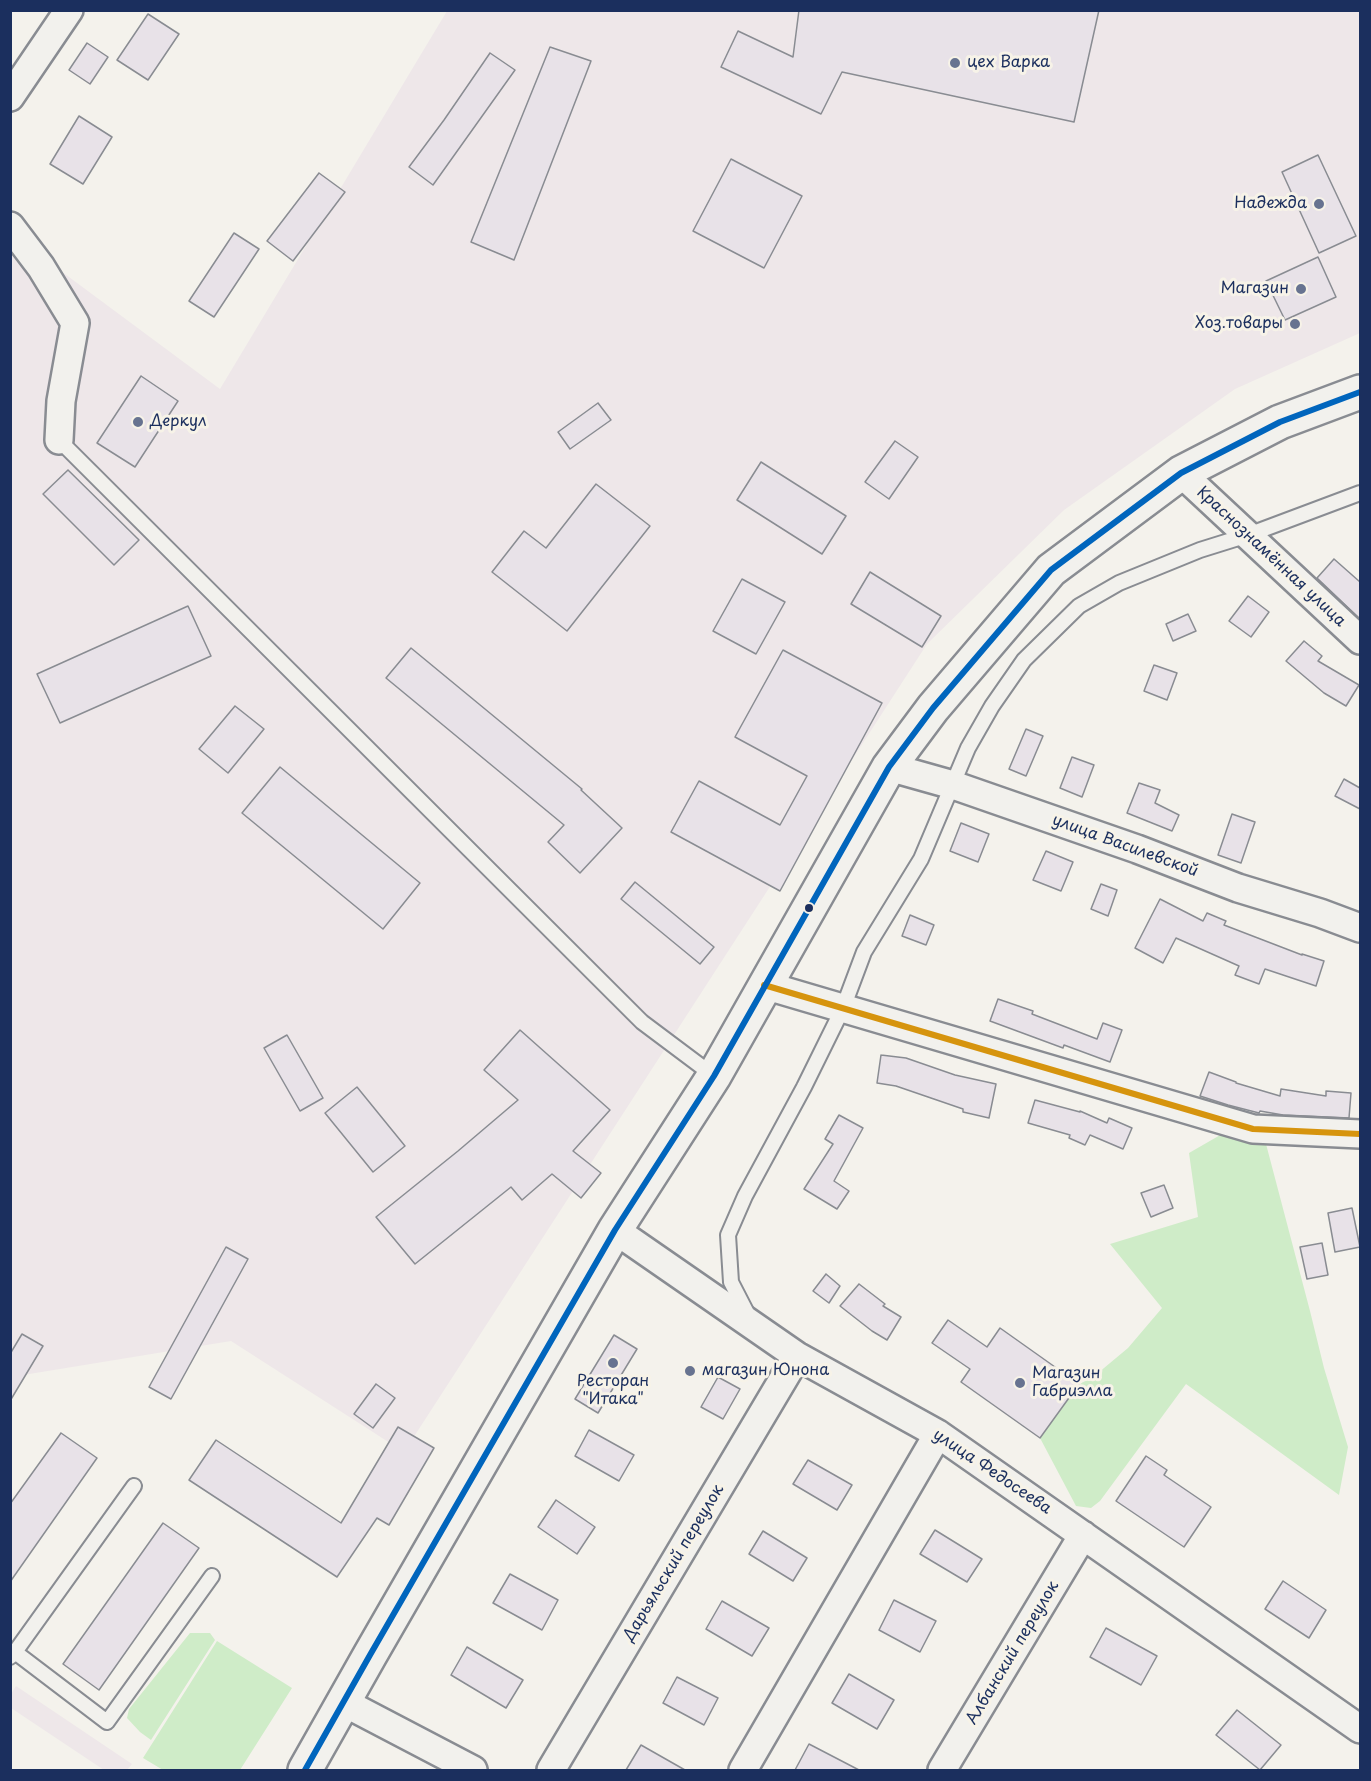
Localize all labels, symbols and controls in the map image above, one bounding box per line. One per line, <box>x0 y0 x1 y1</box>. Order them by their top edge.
place label: цех Варка <box>967 53 1050 73</box>
marker: цех Варка <box>948 56 962 70</box>
place label: Надежда <box>1234 194 1307 214</box>
marker: Надежда <box>1312 197 1326 211</box>
place label: Магазин <box>1220 279 1289 299</box>
marker: Магазин <box>1294 282 1308 296</box>
place label: Хоз.товары <box>1195 314 1283 334</box>
marker: Хоз.товары <box>1288 317 1302 331</box>
place label: Деркул <box>150 412 207 432</box>
marker: Деркул <box>131 415 145 429</box>
street label: Краснознамённая улица <box>1193 483 1349 631</box>
street label: улица Василевской <box>1049 811 1201 881</box>
unlabelled marker <box>803 902 815 914</box>
marker: Ресторан "Итака" <box>606 1356 620 1370</box>
place label: магазин Юнона <box>702 1361 829 1381</box>
marker: магазин Юнона <box>683 1364 697 1378</box>
place label: Магазин Габриэлла <box>1032 1364 1112 1402</box>
place label: Ресторан "Итака" <box>577 1372 649 1410</box>
marker: Магазин Габриэлла <box>1013 1376 1027 1390</box>
street label: улица Федосеева <box>929 1425 1055 1519</box>
street label: Дарьяльский переулок <box>620 1481 728 1645</box>
street label: Албанский переулок <box>963 1578 1063 1728</box>

